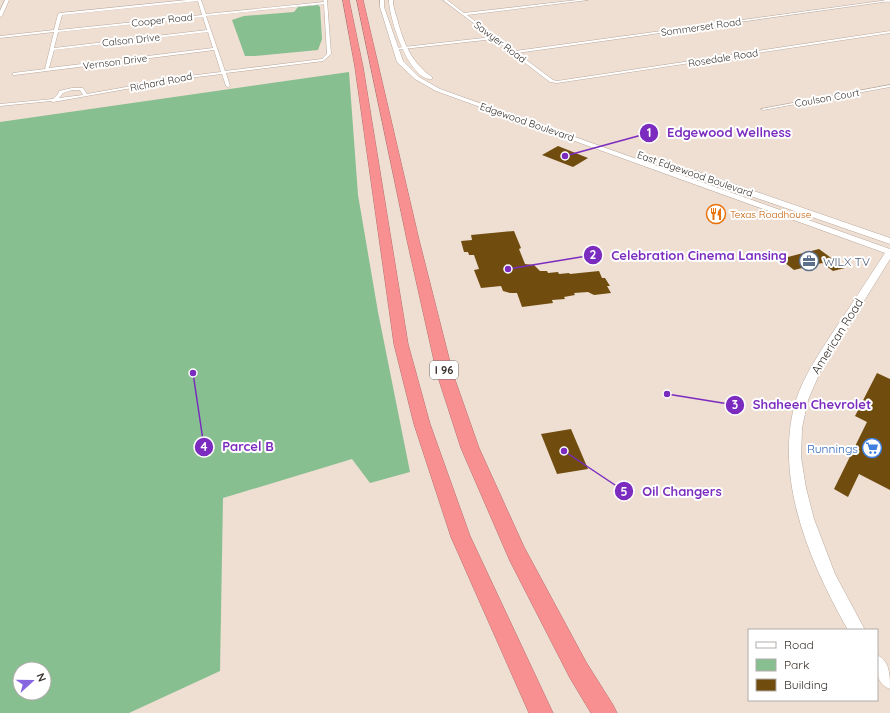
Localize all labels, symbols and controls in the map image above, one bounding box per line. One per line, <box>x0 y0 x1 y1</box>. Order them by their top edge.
street label: Cooper Road <box>131 10 193 30</box>
street label: Sommerset Road <box>660 15 742 39</box>
street label: Sawyer Road <box>471 18 529 66</box>
street label: Calson Drive <box>101 30 161 50</box>
street label: Rosedale Road <box>687 46 759 70</box>
street label: Vernson Drive <box>82 52 148 72</box>
street label: Richard Road <box>129 70 193 94</box>
street label: Coulson Court <box>794 86 861 110</box>
street label: Edgewood Boulevard <box>478 100 576 144</box>
callout: Edgewood Wellness <box>639 120 799 145</box>
text: Edgewood Wellness <box>667 124 791 140</box>
text: 1 <box>647 125 651 140</box>
street label: East Edgewood Boulevard <box>636 148 754 200</box>
restaurant icon: Texas Roadhouse <box>705 203 727 225</box>
place label: Texas Roadhouse <box>730 208 812 221</box>
callout: Celebration Cinema Lansing <box>583 243 795 268</box>
text: 2 <box>590 247 597 262</box>
text: Celebration Cinema Lansing <box>611 247 787 263</box>
office icon: WILX TV <box>798 250 820 272</box>
place label: WILX TV <box>823 254 870 269</box>
street label: American Road <box>808 295 866 377</box>
road number: I 96 <box>430 361 458 379</box>
callout: Shaheen Chevrolet <box>725 392 880 417</box>
text: Shaheen Chevrolet <box>753 396 871 412</box>
text: 3 <box>732 397 738 412</box>
callout: Parcel B <box>194 434 281 459</box>
supermarket icon: Runnings <box>861 437 883 459</box>
text: Parcel B <box>222 438 274 454</box>
text: 4 <box>200 439 208 454</box>
place label: Runnings <box>807 441 858 456</box>
callout: Oil Changers <box>614 479 730 504</box>
text: Oil Changers <box>642 483 722 499</box>
text: 5 <box>621 484 628 499</box>
legend <box>748 629 878 701</box>
text: Road <box>784 637 814 652</box>
text: Park <box>784 657 809 672</box>
north arrow <box>12 661 52 701</box>
text: N <box>33 671 49 684</box>
text: Building <box>784 677 828 692</box>

